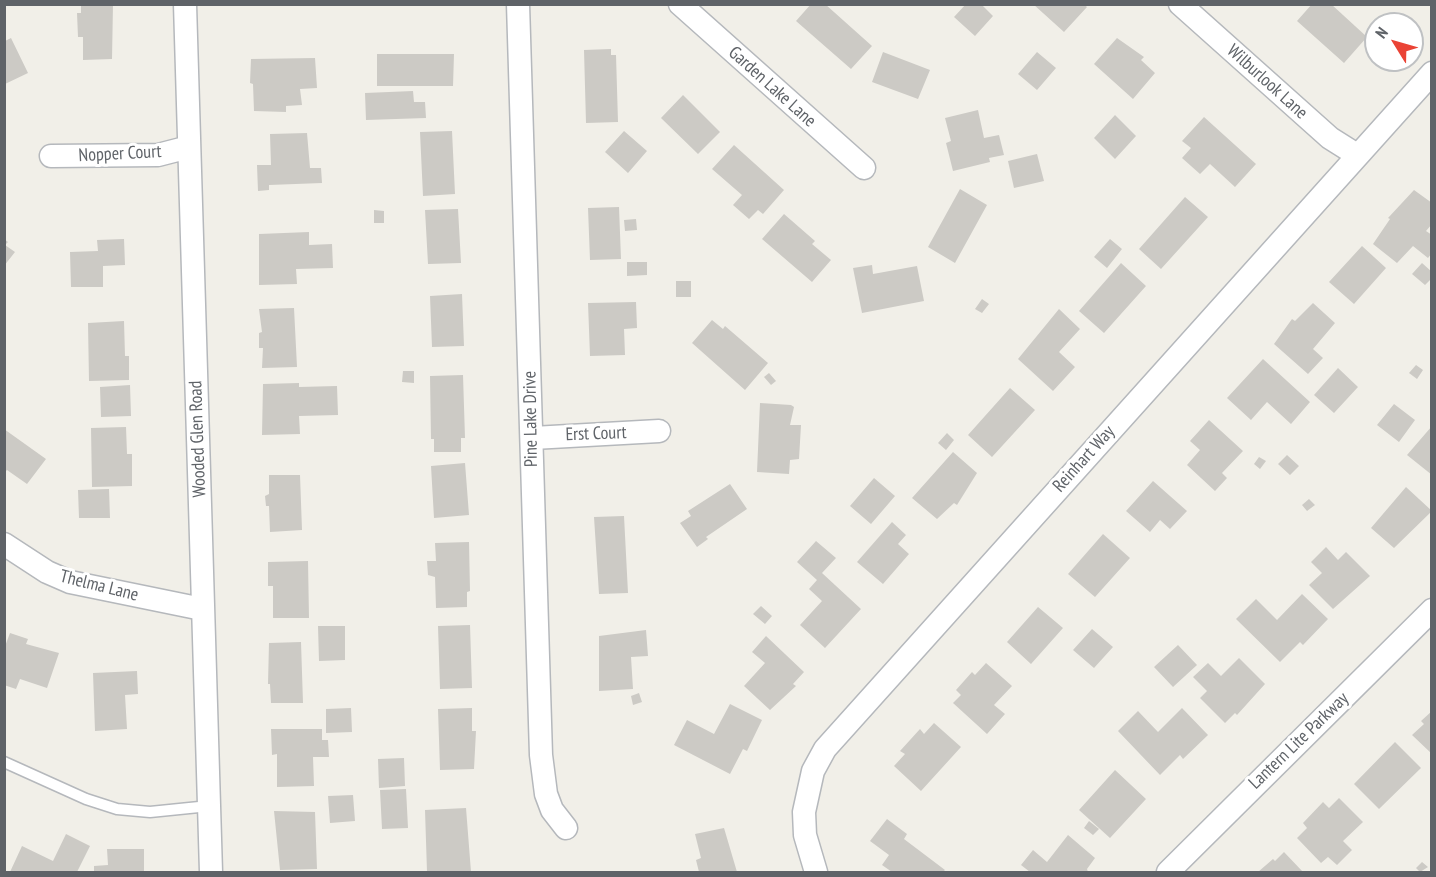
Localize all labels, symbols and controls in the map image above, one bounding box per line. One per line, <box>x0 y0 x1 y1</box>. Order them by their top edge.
north arrow <box>1364 12 1424 72</box>
text: N <box>1371 23 1392 42</box>
street label: Wilburlook Lane <box>1222 40 1312 124</box>
street label: Garden Lake Lane <box>724 42 820 132</box>
street label: Nopper Court <box>78 141 162 167</box>
street label: Pine Lake Drive <box>519 371 543 467</box>
street label: Wooded Glen Road <box>185 380 211 498</box>
street label: Reinhart Way <box>1049 421 1119 497</box>
street label: Erst Court <box>565 422 627 446</box>
street label: Thelma Lane <box>58 566 140 606</box>
street label: Lantern Lite Parkway <box>1245 688 1353 794</box>

